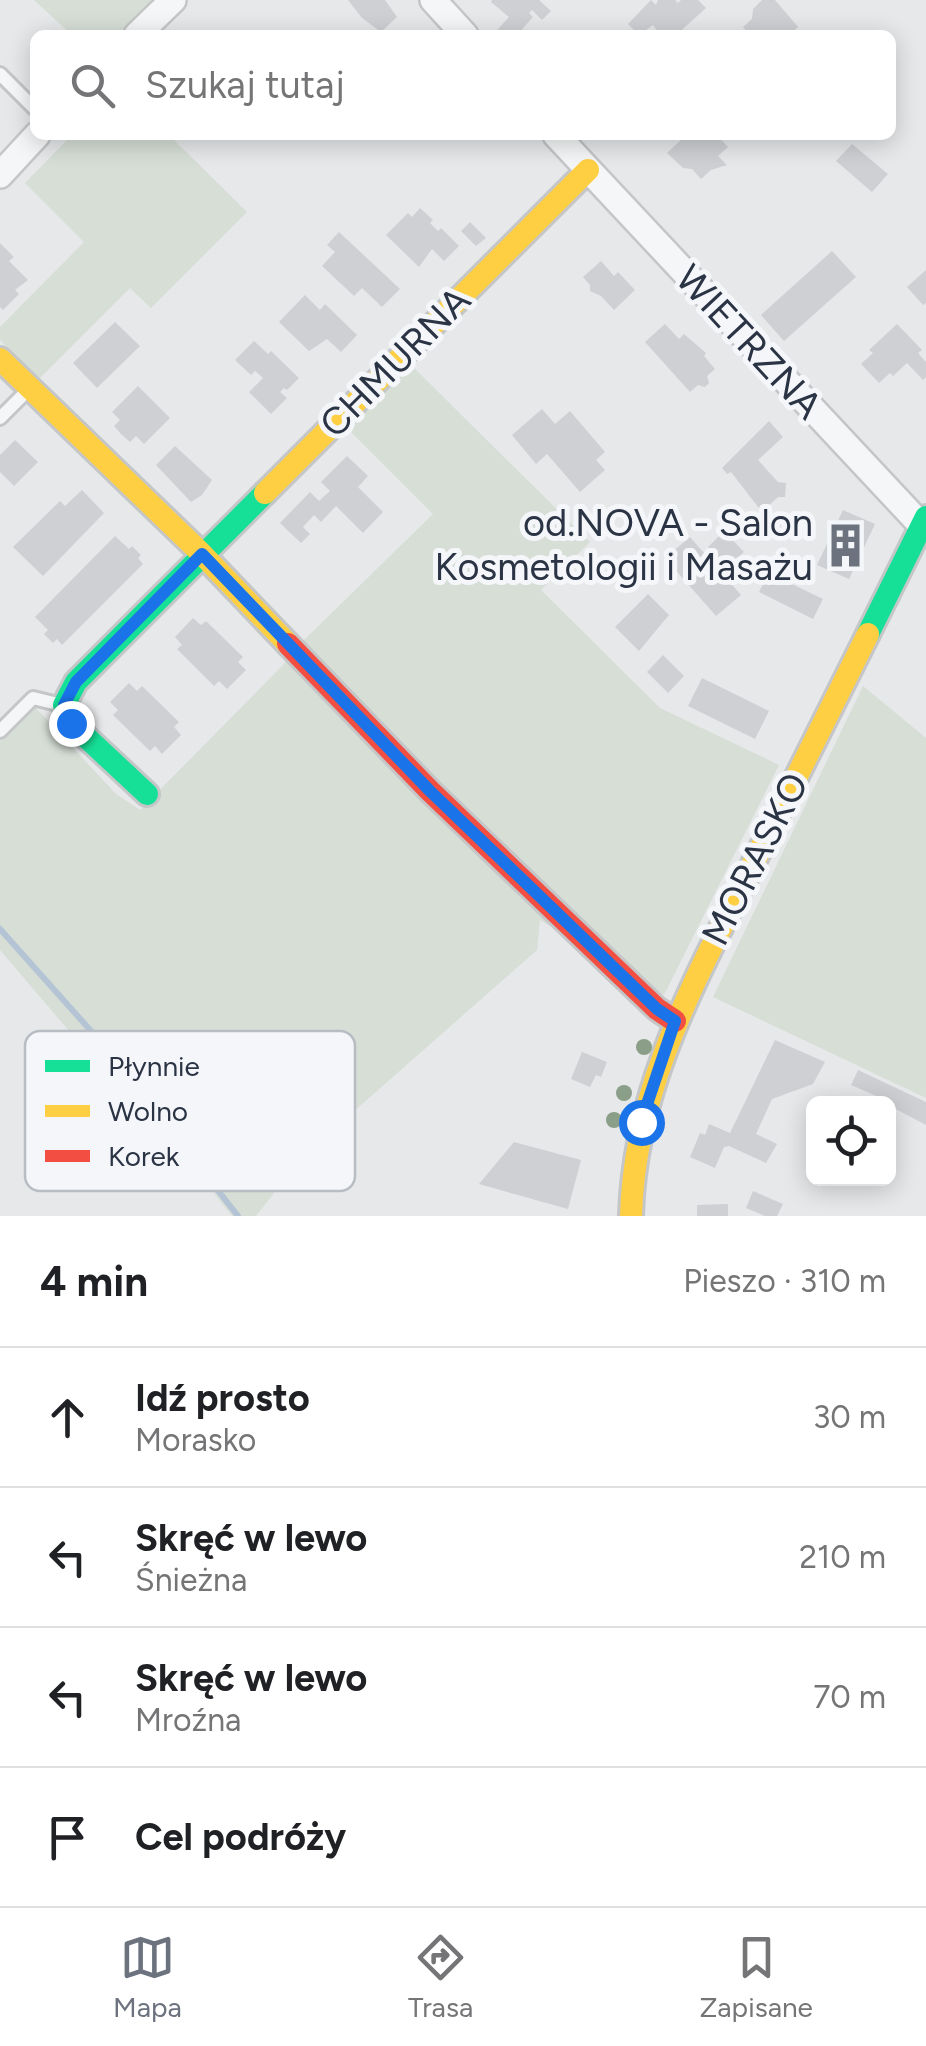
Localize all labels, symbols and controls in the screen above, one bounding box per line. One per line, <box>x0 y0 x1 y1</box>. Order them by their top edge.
search box <box>30 30 896 140</box>
icon: search <box>65 58 120 113</box>
text: Szukaj tutaj <box>145 62 345 108</box>
street label: WIETRZNA <box>666 256 832 429</box>
street label: CHMURNA <box>310 277 480 447</box>
place label: od.NOVA - Salon Kosmetologii i Masażu <box>435 500 813 590</box>
building icon: od.NOVA - Salon Kosmetologii i Masażu <box>822 521 870 569</box>
route end <box>49 701 95 747</box>
street label: MORASKO <box>692 765 818 953</box>
legend <box>25 1031 355 1191</box>
text: Płynnie <box>108 1049 200 1083</box>
text: Wolno <box>108 1094 188 1128</box>
map controls <box>806 1096 896 1186</box>
button: locate <box>806 1096 896 1186</box>
route start <box>619 1100 665 1146</box>
text: Korek <box>108 1139 180 1173</box>
text: 4 min <box>40 1256 148 1307</box>
text: Pieszo · 310 m <box>683 1262 886 1300</box>
text: Idź prosto <box>135 1375 310 1421</box>
icon: ahead <box>40 1390 95 1445</box>
text: 30 m <box>813 1398 886 1436</box>
text: Morasko <box>135 1421 256 1459</box>
text: Skręć w lewo <box>135 1515 367 1561</box>
icon: left <box>40 1530 95 1585</box>
text: 210 m <box>799 1538 886 1576</box>
text: Śnieżna <box>135 1561 247 1599</box>
text: Skręć w lewo <box>135 1655 367 1701</box>
icon: left <box>40 1670 95 1725</box>
text: 70 m <box>813 1678 886 1716</box>
text: Mroźna <box>135 1701 241 1739</box>
icon: arrive <box>40 1810 95 1865</box>
text: Cel podróży <box>135 1814 346 1860</box>
tab: Mapa <box>113 1930 182 2024</box>
tab: Trasa <box>408 1930 473 2024</box>
tab: Zapisane <box>699 1930 813 2024</box>

